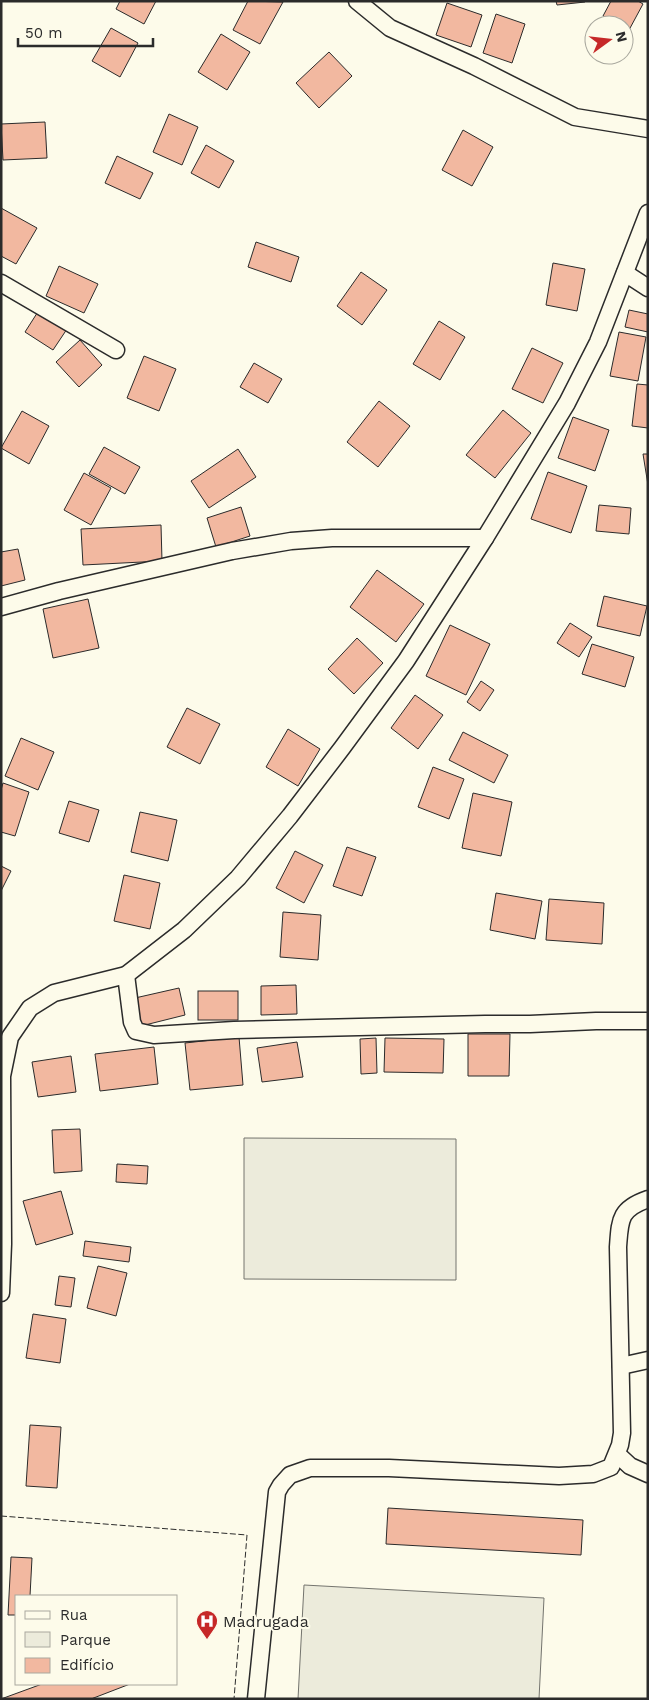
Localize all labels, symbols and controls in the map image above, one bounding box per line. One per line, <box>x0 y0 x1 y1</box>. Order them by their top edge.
scale bar <box>18 15 152 47</box>
north arrow <box>584 15 634 65</box>
text: 50 m <box>25 24 62 42</box>
text: N <box>612 30 631 44</box>
legend <box>15 1595 178 1685</box>
text: Rua <box>60 1606 88 1624</box>
hospital icon: Madrugada <box>195 1609 219 1640</box>
place label: Madrugada <box>223 1612 309 1631</box>
text: Parque <box>60 1631 111 1649</box>
text: Edifício <box>60 1656 114 1674</box>

